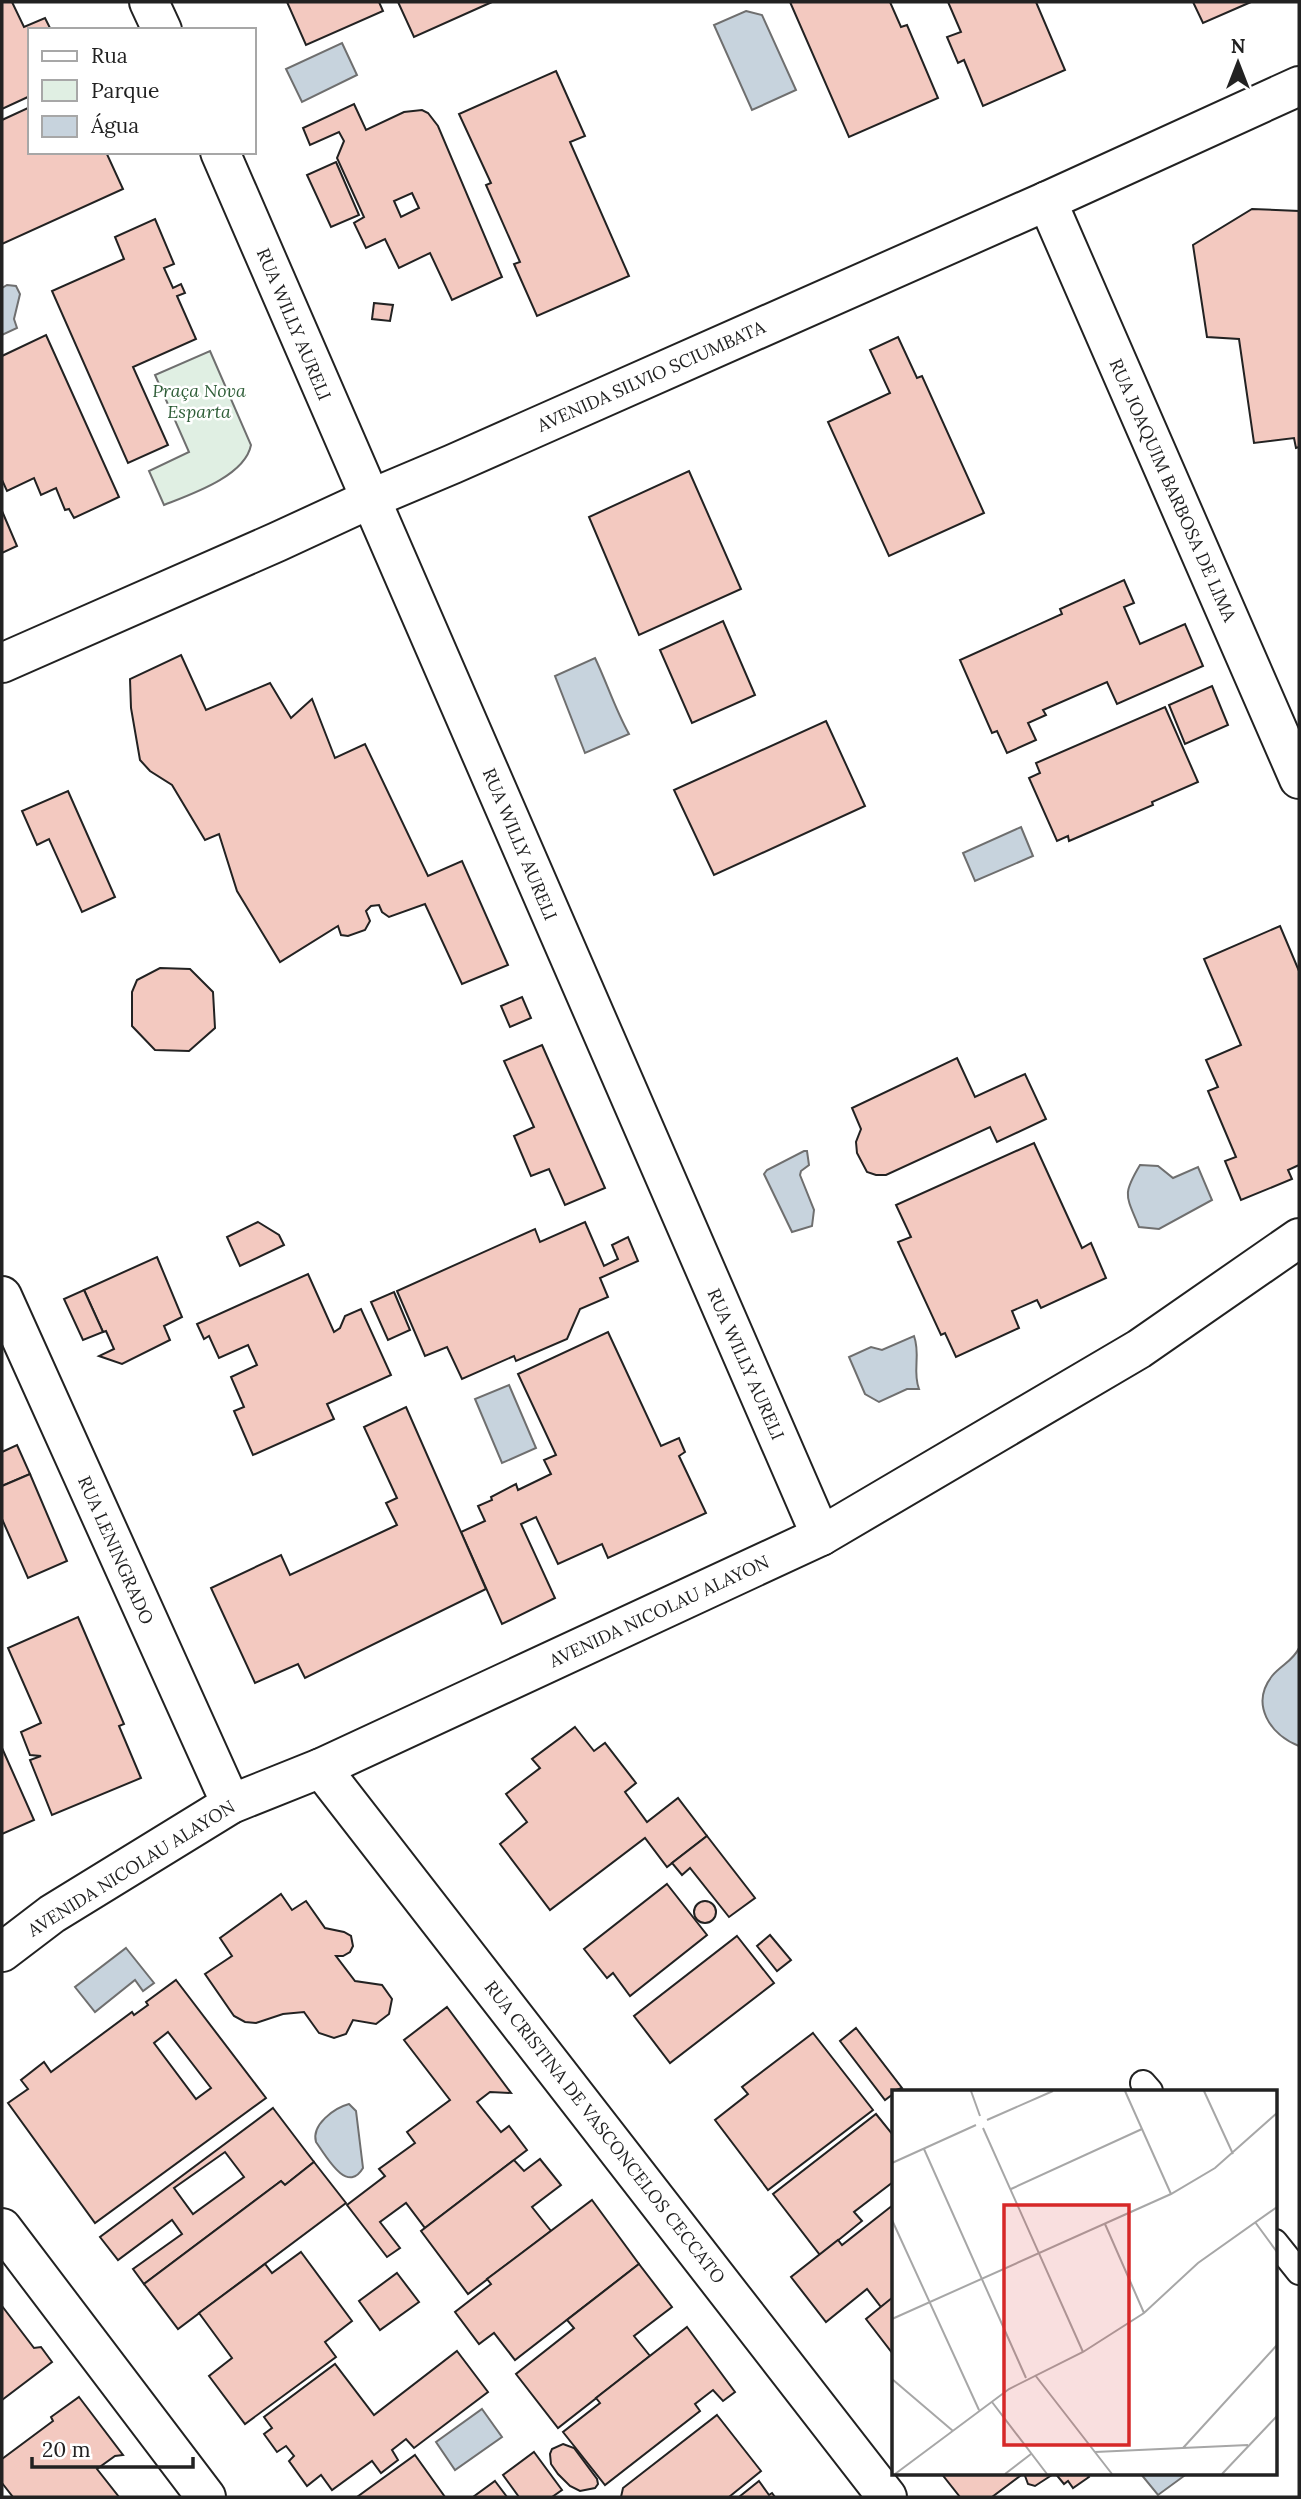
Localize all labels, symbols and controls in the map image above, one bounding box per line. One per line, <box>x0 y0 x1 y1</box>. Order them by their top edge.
legend <box>28 28 256 154</box>
north arrow <box>1203 28 1273 98</box>
text: N <box>1231 34 1246 58</box>
text: Rua <box>91 42 128 69</box>
text: Parque <box>91 77 159 104</box>
text: Água <box>90 112 139 139</box>
street label: RUA WILLY AURELI <box>252 244 336 404</box>
street label: AVENIDA SILVIO SCIUMBATA <box>533 315 769 437</box>
street label: RUA JOAQUIM BARBOSA DE LIMA <box>1104 355 1242 626</box>
park label: Praça Nova Esparta <box>152 379 246 423</box>
street label: RUA WILLY AURELI <box>478 764 562 924</box>
street label: RUA WILLY AURELI <box>702 1285 790 1443</box>
street label: RUA LENINGRADO <box>73 1472 159 1628</box>
street label: AVENIDA NICOLAU ALAYON <box>544 1550 773 1673</box>
street label: AVENIDA NICOLAU ALAYON <box>22 1795 239 1942</box>
street label: RUA CRISTINA DE VASCONCELOS CECCATO <box>480 1976 730 2288</box>
inset map <box>892 2090 1276 2474</box>
scale bar <box>32 2426 192 2470</box>
text: 20 m <box>42 2436 91 2463</box>

